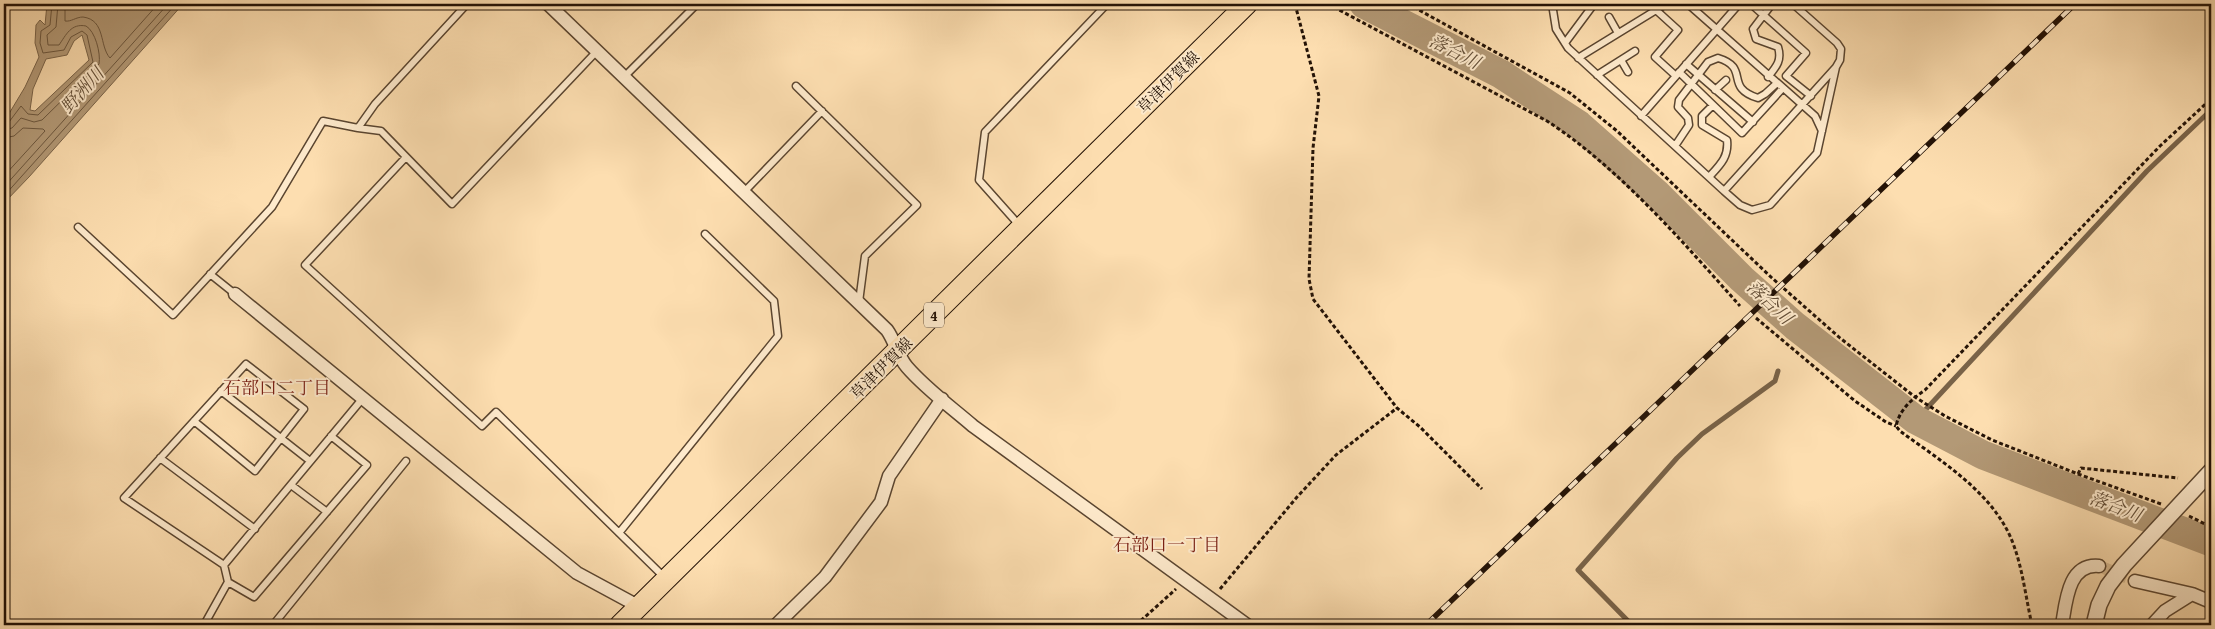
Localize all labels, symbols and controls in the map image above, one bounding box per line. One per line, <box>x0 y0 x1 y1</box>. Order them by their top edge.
water label: 落合川 <box>1425 27 1487 76</box>
street label: 草津伊賀線 <box>1131 45 1205 119</box>
water label: 野洲川 <box>54 59 111 119</box>
water label: 落合川 <box>1741 274 1800 332</box>
road number: 4 <box>924 302 944 328</box>
street label: 草津伊賀線 <box>844 331 918 405</box>
district label: 石部口二丁目 <box>223 374 331 401</box>
water label: 落合川 <box>2086 484 2148 529</box>
district label: 石部口一丁目 <box>1113 531 1221 558</box>

